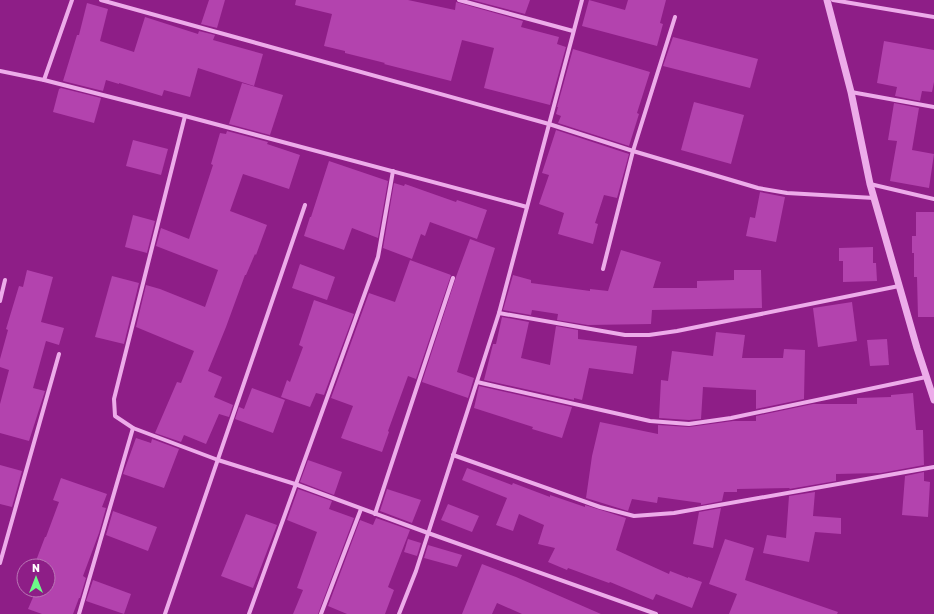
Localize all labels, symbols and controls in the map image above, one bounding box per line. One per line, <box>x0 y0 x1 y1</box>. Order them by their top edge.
north arrow <box>16 558 56 598</box>
text: N <box>32 562 40 575</box>

